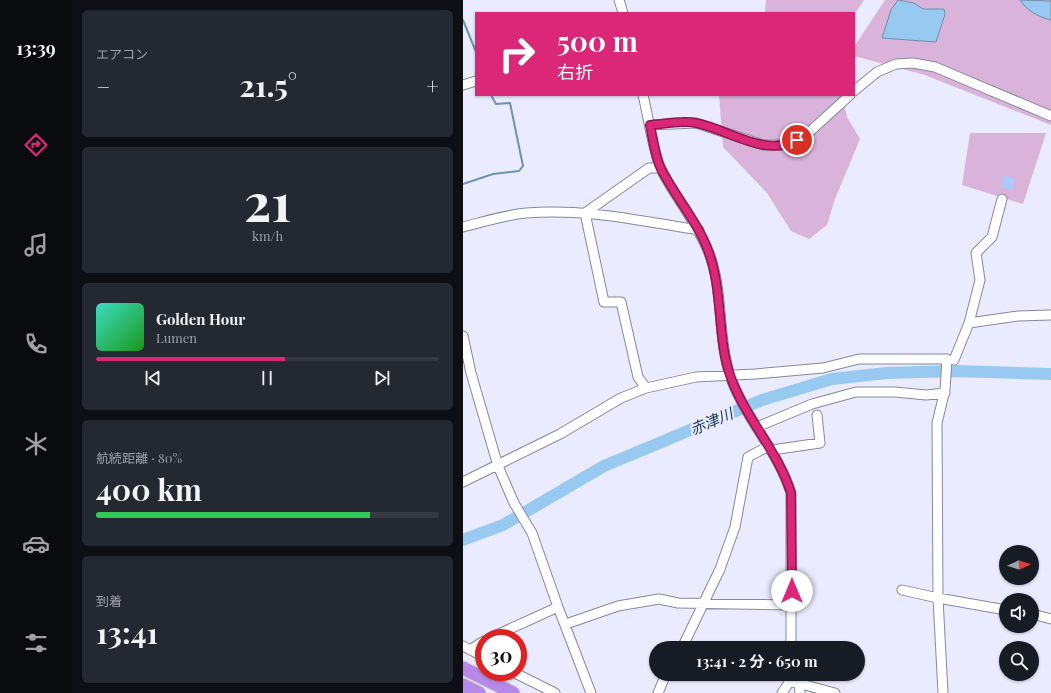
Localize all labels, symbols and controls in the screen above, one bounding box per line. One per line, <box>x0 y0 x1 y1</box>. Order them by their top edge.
text: 500 m <box>557 22 638 59</box>
icon: right <box>491 28 543 80</box>
text: 13:39 <box>16 36 56 60</box>
text: エアコン <box>96 45 148 62</box>
text: 右折 <box>557 60 593 84</box>
text: 21.5° <box>239 65 297 105</box>
text: − <box>96 71 110 101</box>
text: + <box>426 71 439 101</box>
pin <box>780 123 814 157</box>
icon: arrive <box>786 129 808 151</box>
icon: directions <box>22 131 50 159</box>
text: 21 <box>244 166 291 235</box>
text: km/h <box>252 227 283 244</box>
icon: music <box>22 231 50 259</box>
text: Golden Hour <box>156 309 245 329</box>
text: Lumen <box>156 329 197 346</box>
icon: phone <box>22 330 50 358</box>
icon: previous <box>142 367 164 389</box>
icon: pause <box>256 367 278 389</box>
icon: next <box>371 367 393 389</box>
water label: 赤津川 <box>686 402 737 439</box>
icon: climate <box>22 430 50 458</box>
text: 航続距離 · 80% <box>96 449 182 466</box>
text: 400 km <box>96 469 202 509</box>
icon: car <box>22 530 50 558</box>
north arrow <box>999 545 1039 585</box>
map controls <box>999 545 1039 681</box>
position arrow <box>771 570 813 612</box>
text: 到着 <box>96 592 122 609</box>
button: sound <box>999 593 1039 633</box>
text: 13:41 <box>96 612 158 652</box>
icon: filters <box>22 629 50 657</box>
speed limit sign: 30 <box>475 629 527 681</box>
button: search <box>999 641 1039 681</box>
text: 13:41 · 2 分 · 650 m <box>696 651 818 671</box>

